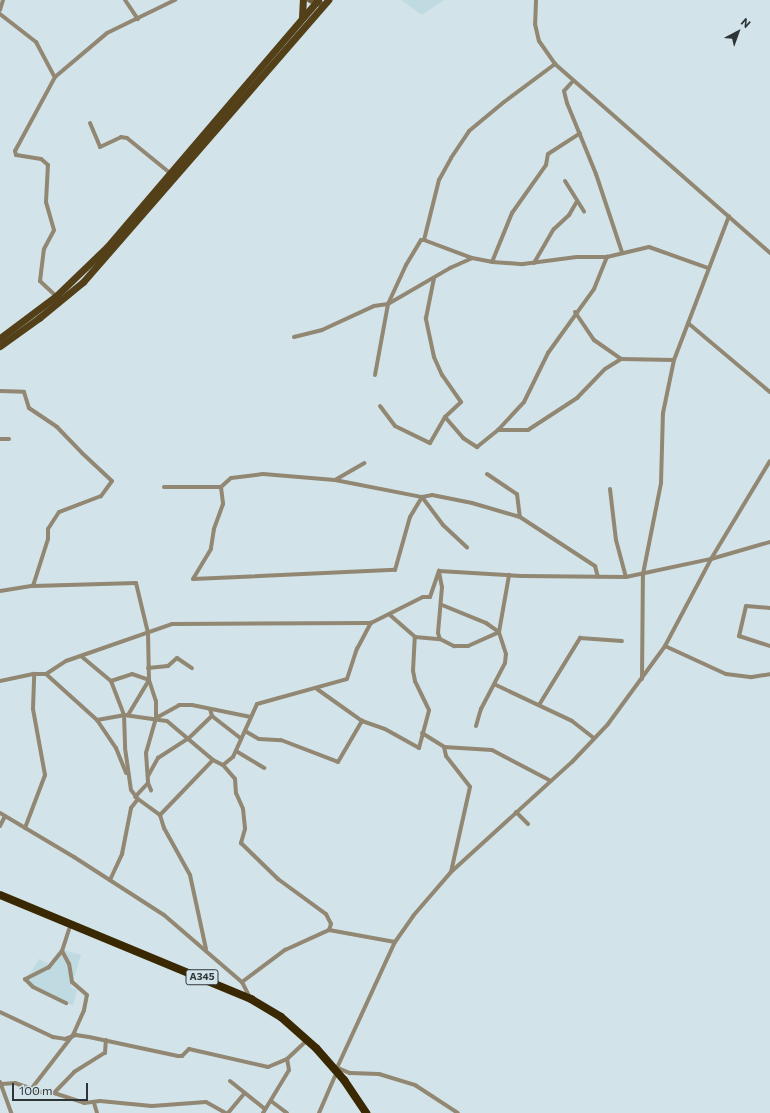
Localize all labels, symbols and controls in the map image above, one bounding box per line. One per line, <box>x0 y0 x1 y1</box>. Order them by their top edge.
north arrow <box>718 12 758 52</box>
text: N <box>739 15 754 30</box>
road number: A345 <box>185 969 219 985</box>
scale bar <box>14 1075 90 1101</box>
text: 100 m <box>19 1083 53 1097</box>

